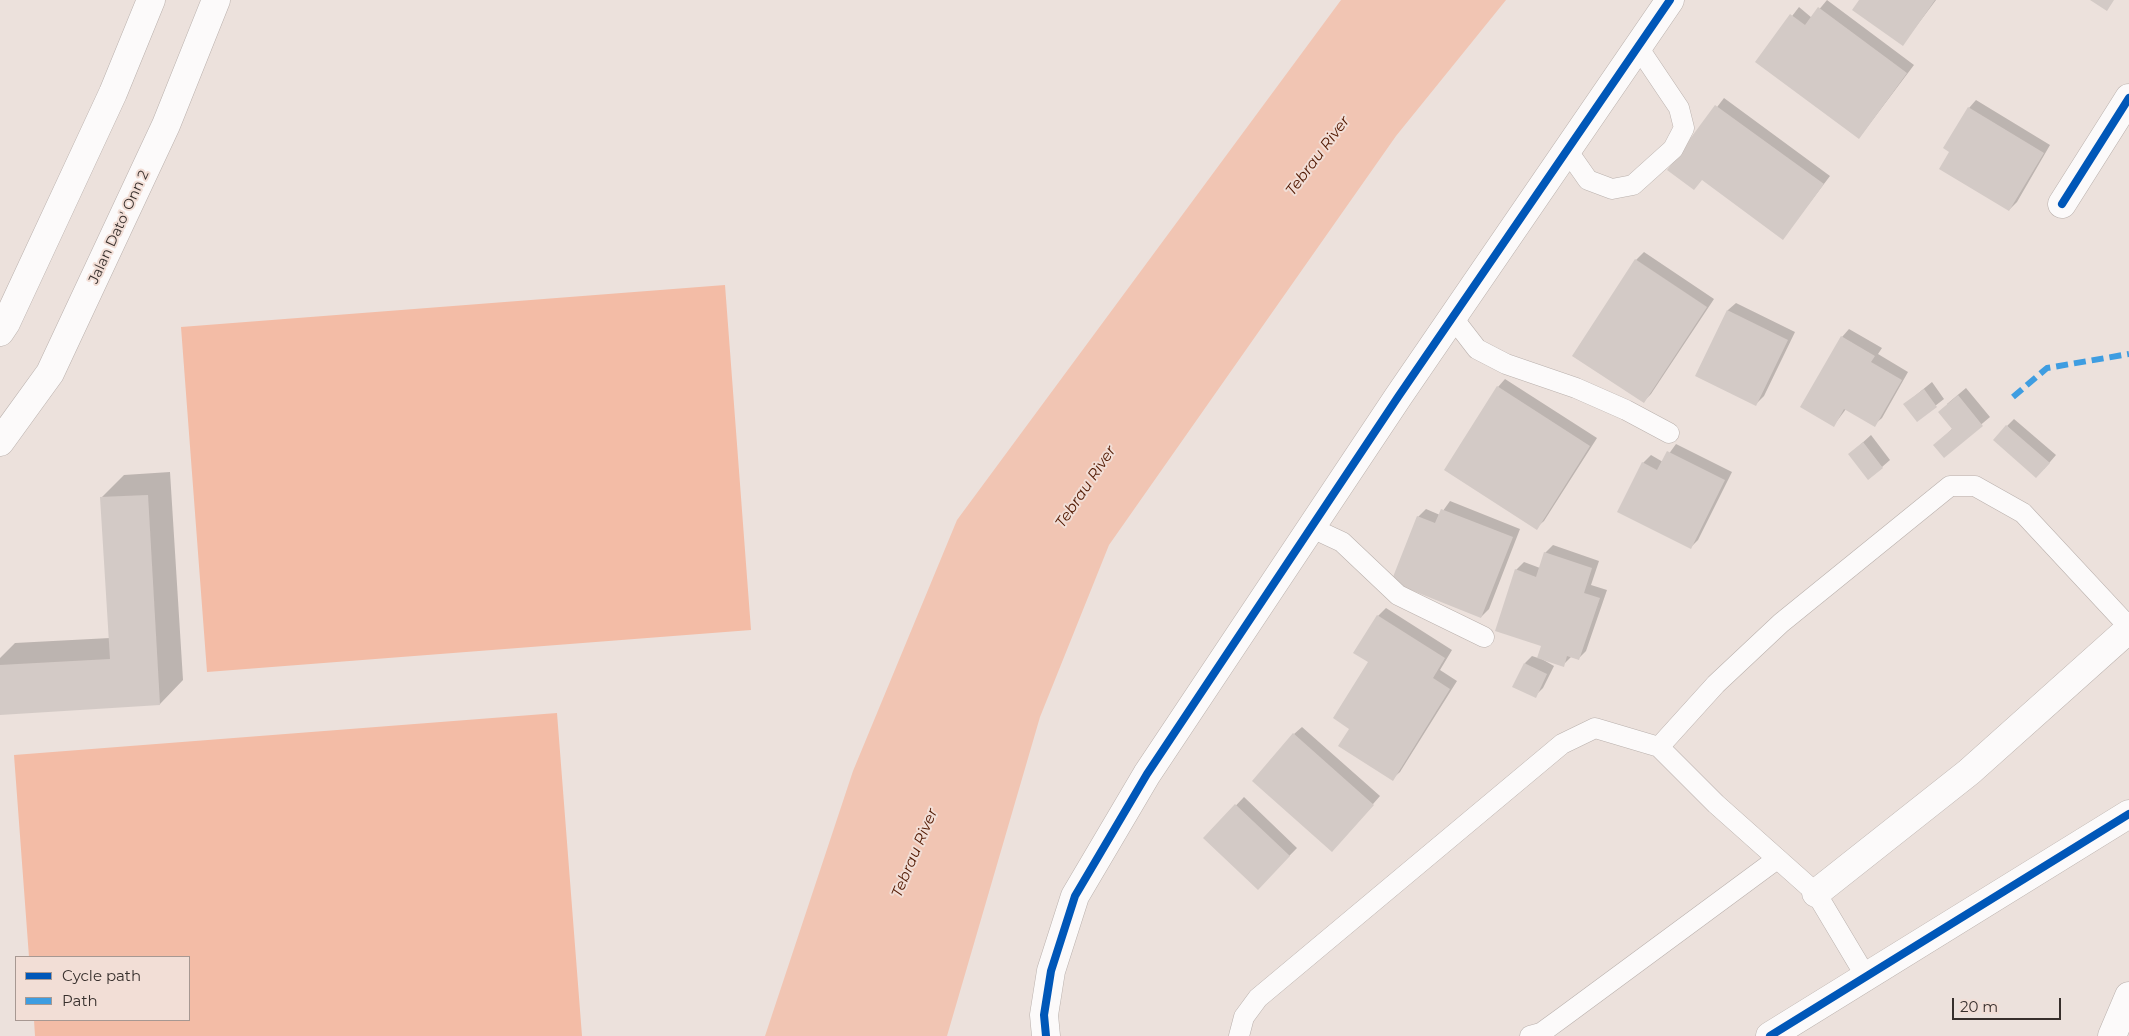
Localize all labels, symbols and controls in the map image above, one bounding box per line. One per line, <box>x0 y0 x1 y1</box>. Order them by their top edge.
water label: Tebrau River <box>1282 113 1354 199</box>
street label: Jalan Dato' Onn 2 <box>85 168 153 286</box>
water label: Tebrau River <box>1052 443 1120 531</box>
water label: Tebrau River <box>888 806 942 900</box>
legend <box>15 956 190 1021</box>
text: Cycle path <box>62 966 141 985</box>
scale bar <box>1954 988 2063 1020</box>
text: Path <box>62 991 98 1010</box>
text: 20 m <box>1960 997 1998 1016</box>

